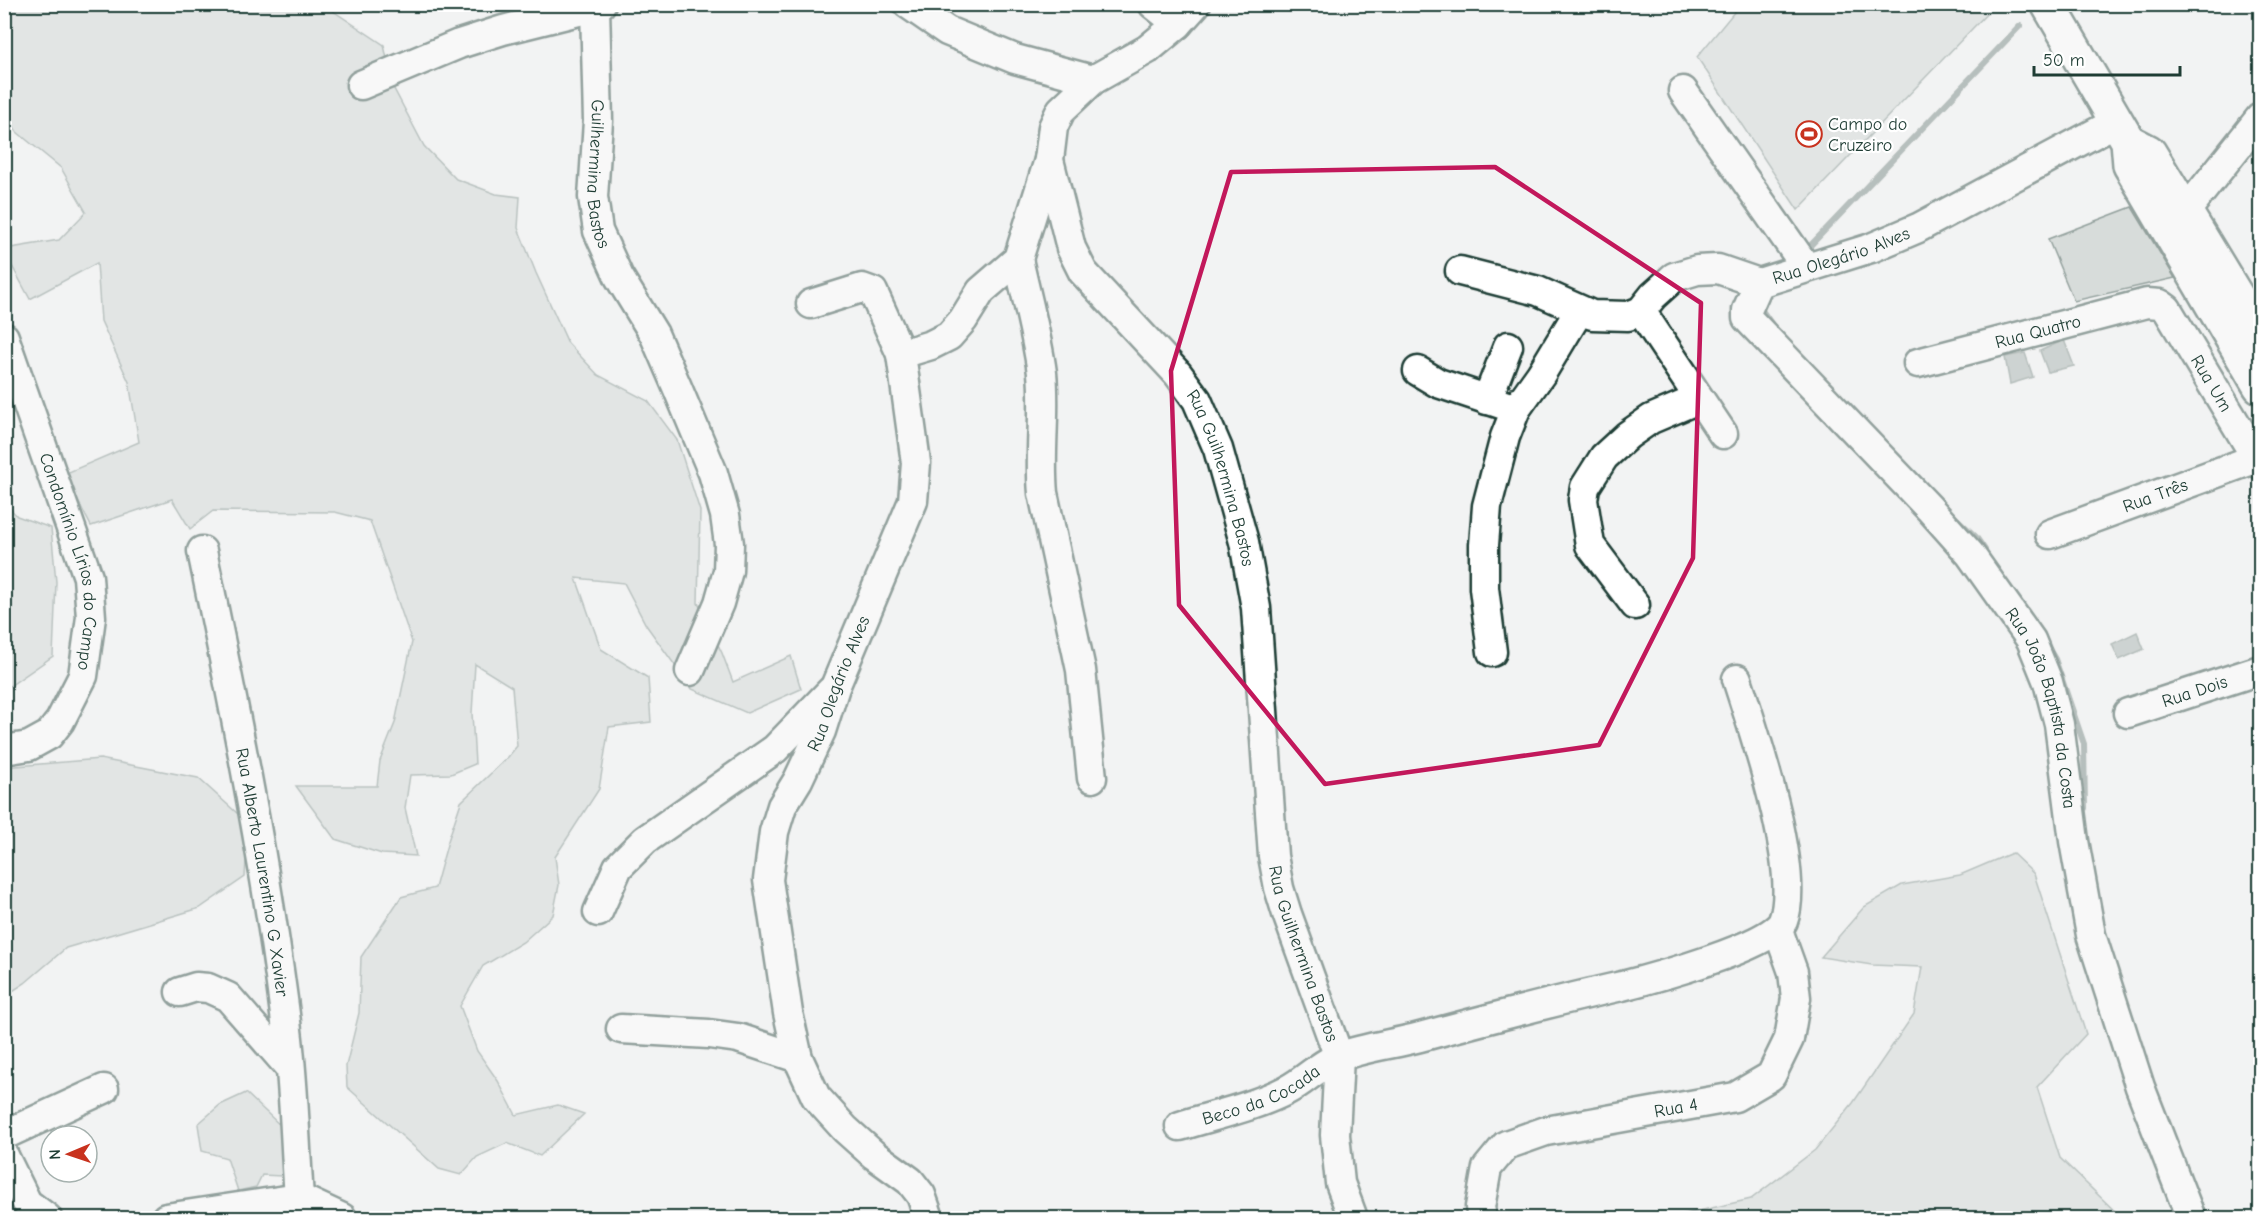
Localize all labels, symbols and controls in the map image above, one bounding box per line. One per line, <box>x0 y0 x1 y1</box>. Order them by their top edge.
scale bar <box>2034 39 2180 77</box>
text: 50 m <box>2043 50 2085 71</box>
street label: Guilhermina Bastos <box>582 99 614 252</box>
place label: Campo do Cruzeiro <box>1828 114 1907 156</box>
sports icon: Campo do Cruzeiro <box>1794 119 1824 149</box>
street label: Rua Olegário Alves <box>1770 223 1913 289</box>
street label: Rua Quatro <box>1993 311 2083 353</box>
street label: Rua Um <box>2186 351 2236 416</box>
street label: Rua Guilhermina Bastos <box>1182 386 1258 568</box>
street label: Condomínio Lírios do Campo <box>34 450 101 672</box>
street label: Rua Três <box>2120 474 2191 517</box>
street label: Rua João Baptista da Costa <box>2000 604 2080 810</box>
street label: Rua Olegário Alves <box>803 613 875 755</box>
street label: Rua Dois <box>2159 671 2230 712</box>
street label: Rua Alberto Laurentino G Xavier <box>231 746 293 999</box>
street label: Rua Guilhermina Bastos <box>1264 864 1343 1045</box>
street label: Beco da Cocada <box>1200 1061 1324 1130</box>
street label: Rua 4 <box>1652 1094 1699 1122</box>
north arrow <box>39 1124 99 1184</box>
text: N <box>46 1149 64 1160</box>

